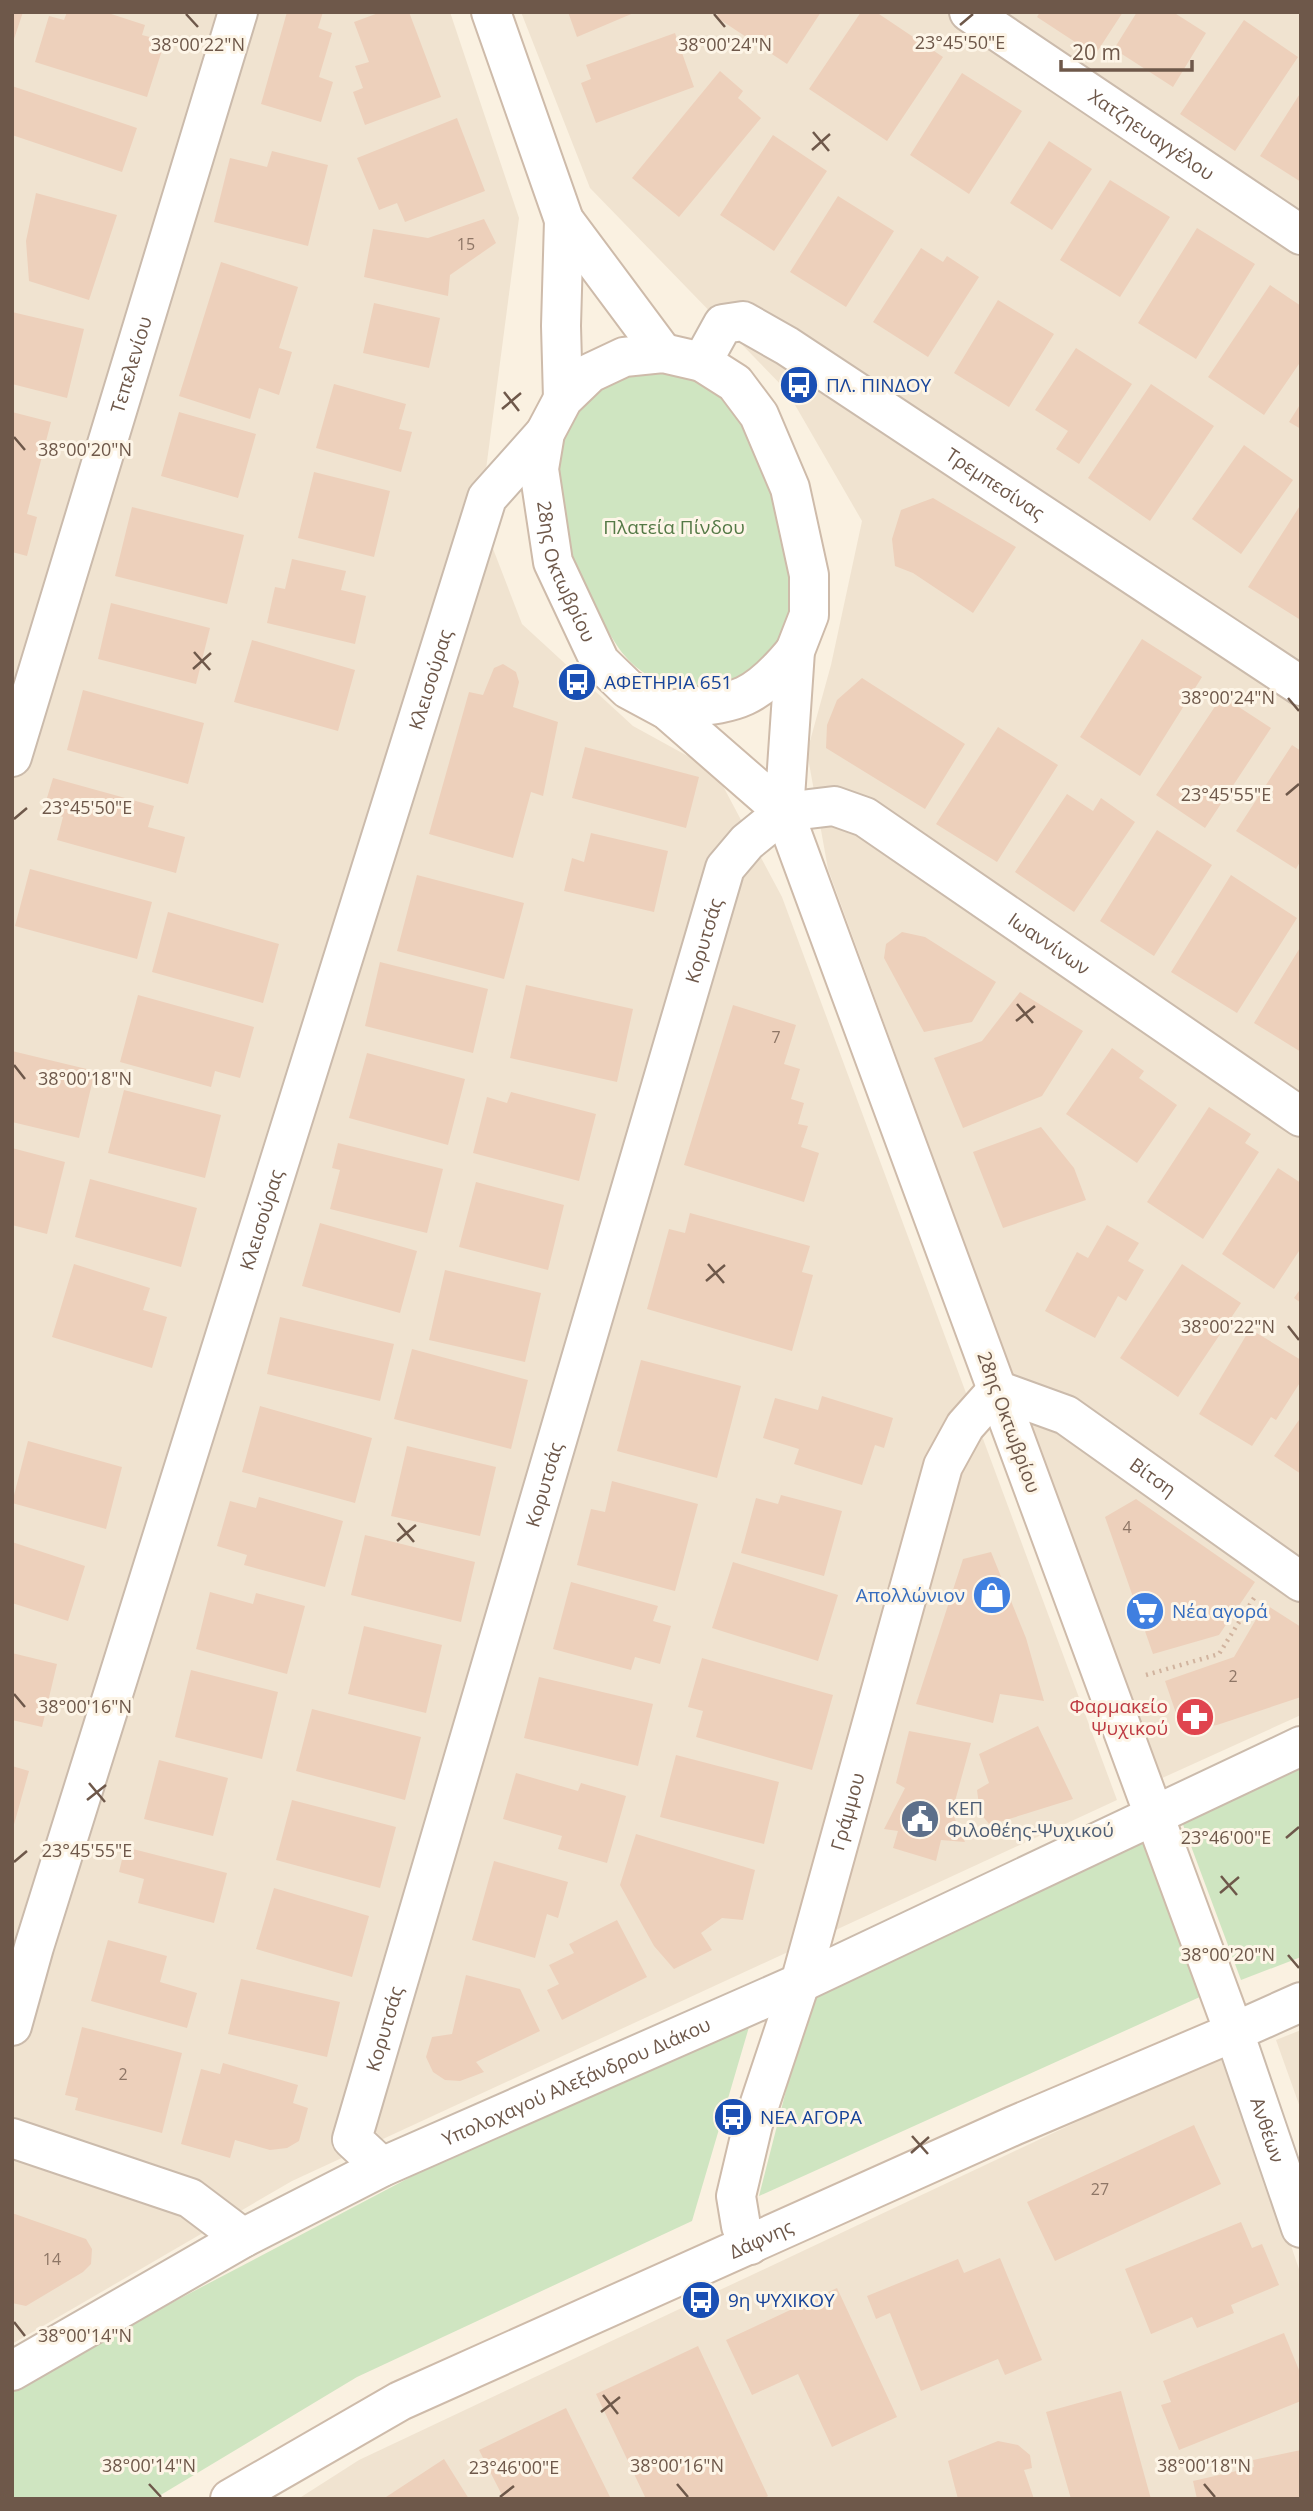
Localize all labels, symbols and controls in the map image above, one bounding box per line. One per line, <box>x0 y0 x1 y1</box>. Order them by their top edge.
scale bar <box>1061 28 1192 72</box>
text: 23°45'50"E <box>915 30 1005 54</box>
text: 38°00'22"N <box>151 32 245 56</box>
text: 38°00'24"N <box>678 32 772 56</box>
text: 20 m <box>1072 38 1121 66</box>
street label: Χατζηευαγγέλου <box>1084 83 1220 186</box>
house number: 15 <box>457 233 475 255</box>
street label: Τεπελενίου <box>104 313 158 416</box>
bus stop icon: ΠΛ. ΠΙΝΔΟΥ <box>778 364 820 406</box>
place label: ΠΛ. ΠΙΝΔΟΥ <box>826 372 931 398</box>
text: 38°00'20"N <box>38 437 132 461</box>
street label: Τρεμπεσίνας <box>941 442 1050 526</box>
street label: 28ης Οκτωβρίου <box>531 499 602 646</box>
park label: Πλατεία Πίνδου <box>603 514 745 540</box>
street label: Κλεισούρας <box>402 626 458 733</box>
bus stop icon: ΑΦΕΤΗΡΙΑ 651 <box>556 661 598 703</box>
place label: ΑΦΕΤΗΡΙΑ 651 <box>604 669 732 695</box>
text: 38°00'24"N <box>1181 685 1275 709</box>
text: 23°45'55"E <box>1181 782 1271 806</box>
text: 23°45'50"E <box>42 795 132 819</box>
street label: Κορυτσάς <box>679 895 728 986</box>
street label: Ιωαννίνων <box>1003 906 1095 981</box>
house number: 7 <box>771 1026 781 1048</box>
text: 38°00'18"N <box>38 1066 132 1090</box>
street label: Κλεισούρας <box>233 1166 289 1273</box>
text: 38°00'22"N <box>1181 1314 1275 1338</box>
street label: 28ης Οκτωβρίου <box>971 1348 1047 1496</box>
street label: Κορυτσάς <box>519 1439 569 1530</box>
street label: Βίτση <box>1125 1451 1181 1502</box>
house number: 4 <box>1122 1516 1132 1538</box>
shop icon: Απολλώνιον <box>971 1574 1013 1616</box>
place label: Απολλώνιον <box>856 1582 965 1608</box>
supermarket icon: Νέα αγορά <box>1124 1590 1166 1632</box>
place label: Νέα αγορά <box>1172 1598 1268 1624</box>
house number: 2 <box>1228 1665 1238 1687</box>
place label: Φαρμακείο Ψυχικού <box>1070 1693 1168 1741</box>
text: 38°00'16"N <box>38 1694 132 1718</box>
pharmacy icon: Φαρμακείο Ψυχικού <box>1174 1696 1216 1738</box>
street label: Γράμμου <box>824 1770 871 1853</box>
place label: ΚΕΠ Φιλοθέης-Ψυχικού <box>947 1795 1114 1843</box>
public building icon: ΚΕΠ Φιλοθέης-Ψυχικού <box>899 1798 941 1840</box>
text: 23°46'00"E <box>1181 1825 1271 1849</box>
text: 23°45'55"E <box>42 1838 132 1862</box>
text: 38°00'20"N <box>1181 1942 1275 1966</box>
street label: Κορυτσάς <box>360 1983 409 2074</box>
street label: Υπολοχαγού Αλεξάνδρου Διάκου <box>438 2011 715 2152</box>
house number: 2 <box>118 2063 128 2085</box>
street label: Ανθέων <box>1244 2094 1291 2166</box>
bus stop icon: ΝΕΑ ΑΓΟΡΑ <box>712 2096 754 2138</box>
place label: ΝΕΑ ΑΓΟΡΑ <box>760 2104 862 2130</box>
house number: 27 <box>1091 2178 1109 2200</box>
street label: Δάφνης <box>725 2213 797 2265</box>
house number: 14 <box>43 2248 61 2270</box>
bus stop icon: 9η ΨΥΧΙΚΟΥ <box>680 2279 722 2321</box>
place label: 9η ΨΥΧΙΚΟΥ <box>728 2287 835 2313</box>
text: 38°00'14"N <box>38 2323 132 2347</box>
text: 38°00'14"N <box>102 2453 196 2477</box>
text: 38°00'16"N <box>630 2453 724 2477</box>
text: 38°00'18"N <box>1157 2453 1251 2477</box>
text: 23°46'00"E <box>469 2455 559 2479</box>

